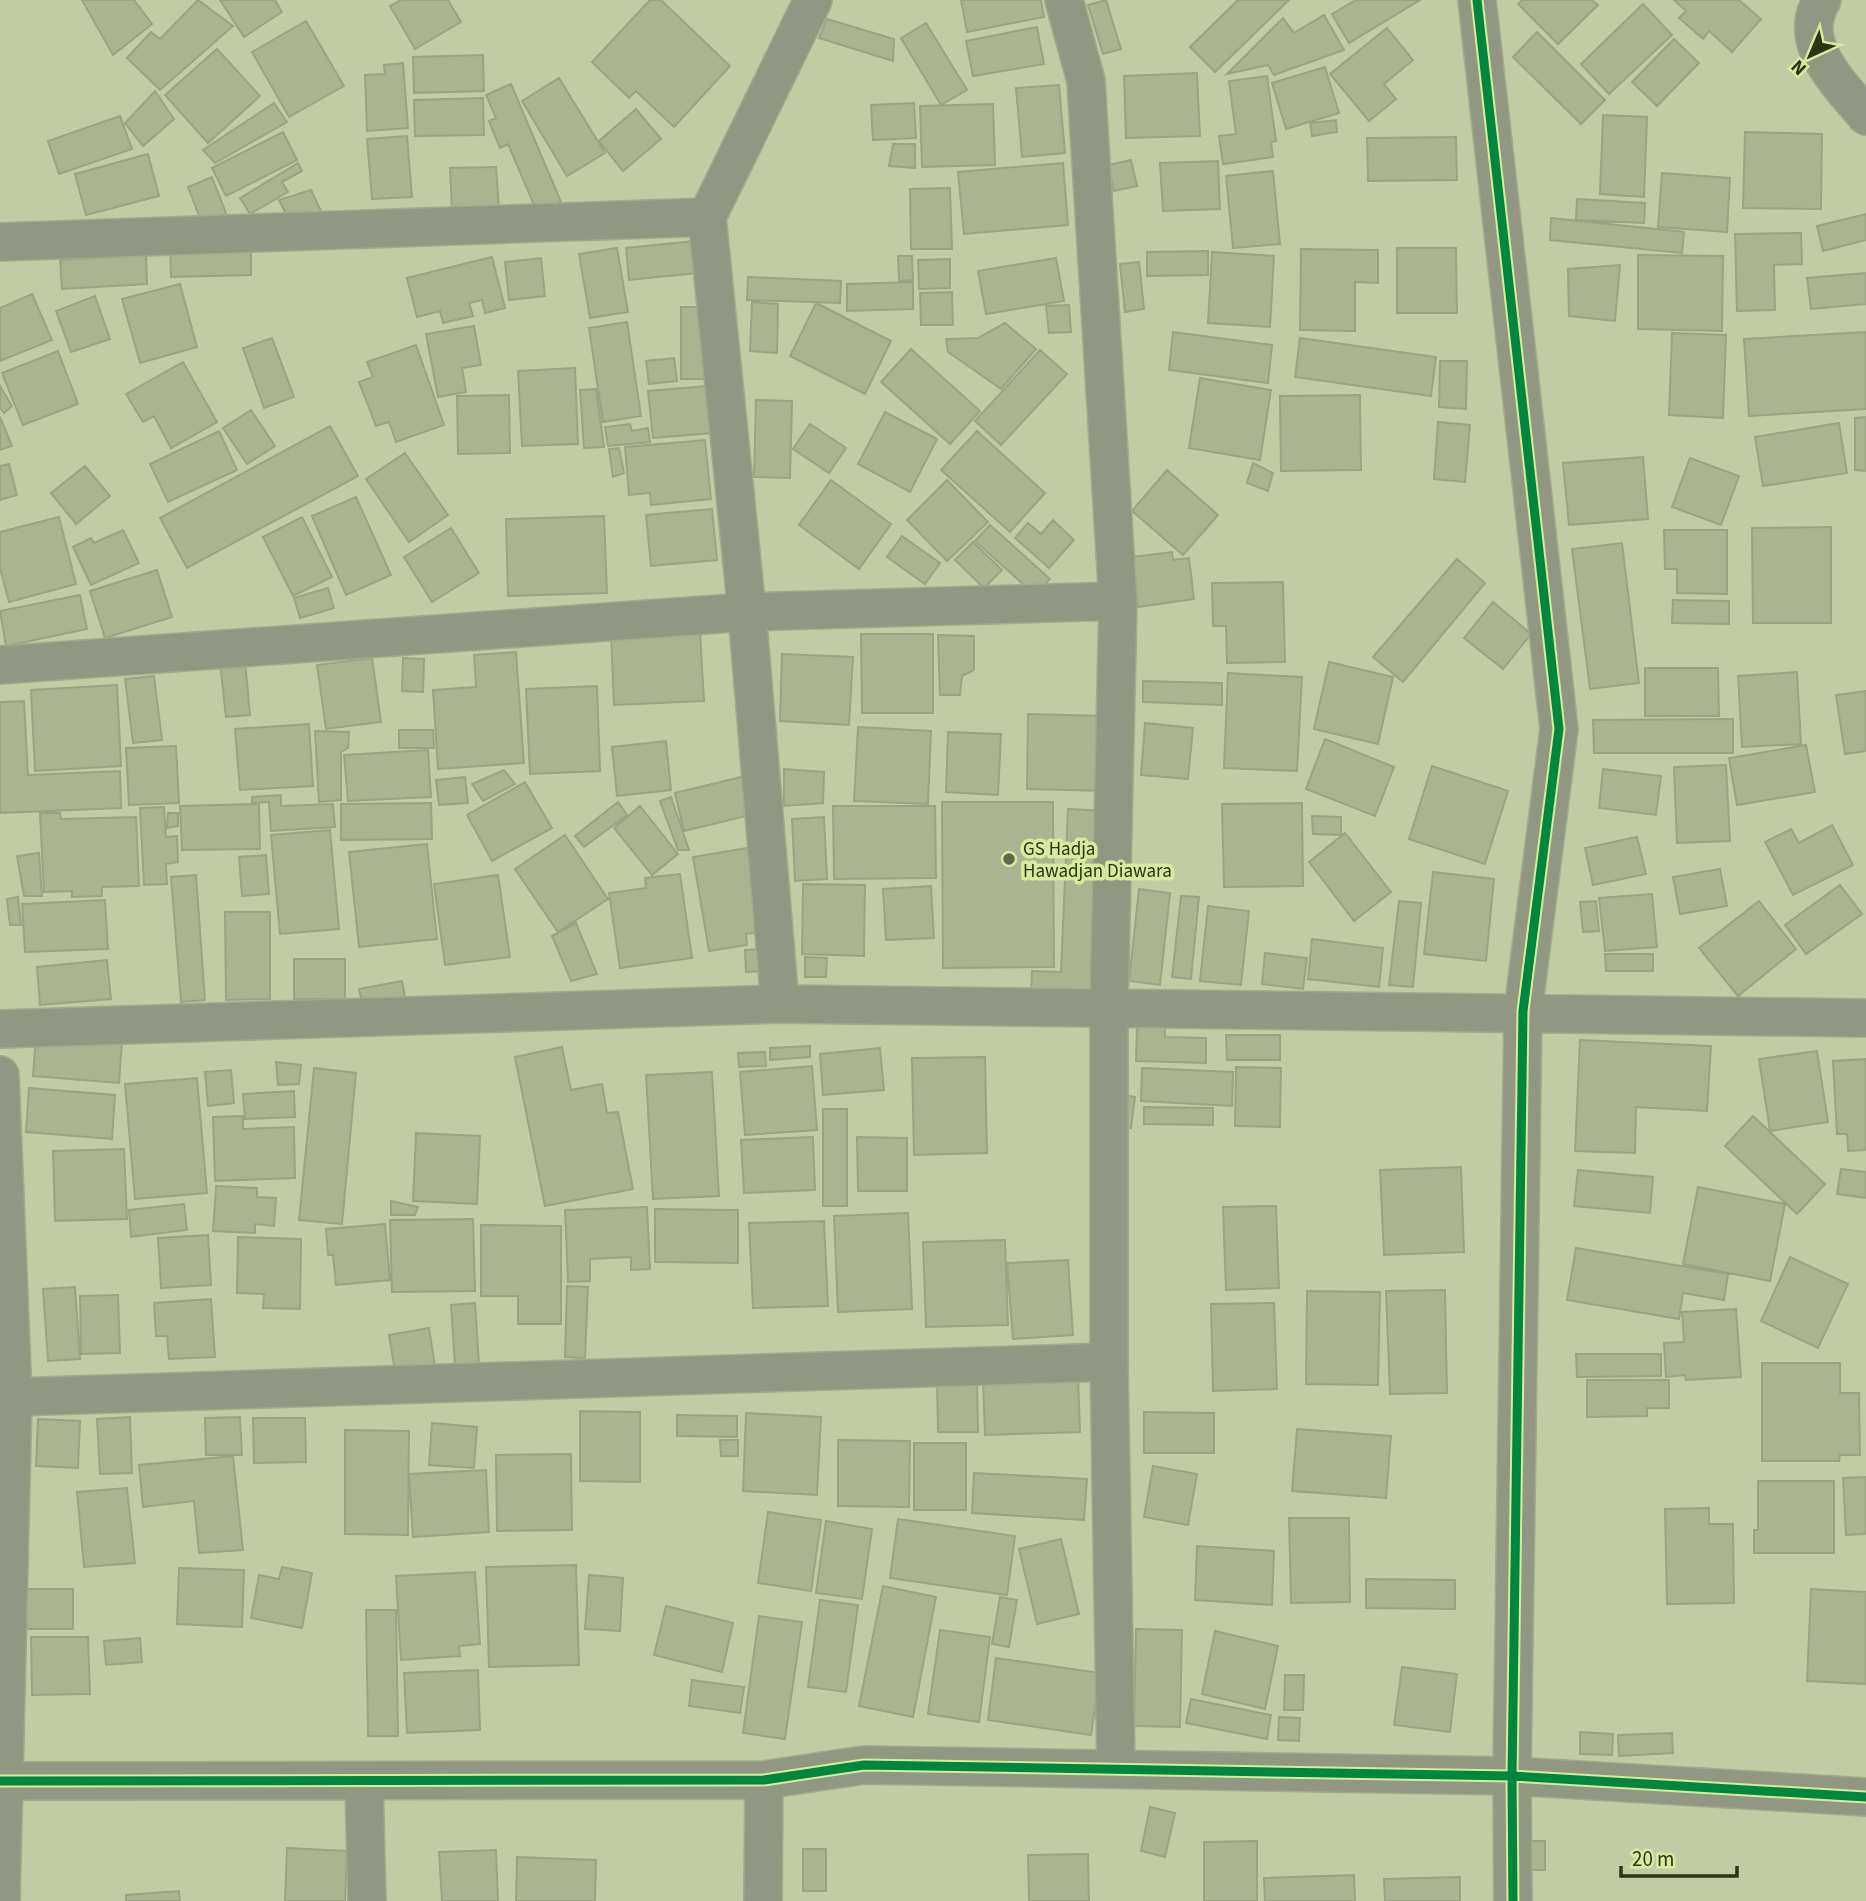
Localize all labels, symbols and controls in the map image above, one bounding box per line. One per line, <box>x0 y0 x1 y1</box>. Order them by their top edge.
north arrow <box>1775 21 1845 91</box>
text: N <box>1785 53 1813 81</box>
place label: GS Hadja Hawadjan Diawara <box>1023 836 1172 885</box>
marker: GS Hadja Hawadjan Diawara <box>1001 851 1017 867</box>
scale bar <box>1621 1834 1736 1878</box>
text: 20 m <box>1632 1844 1674 1874</box>

